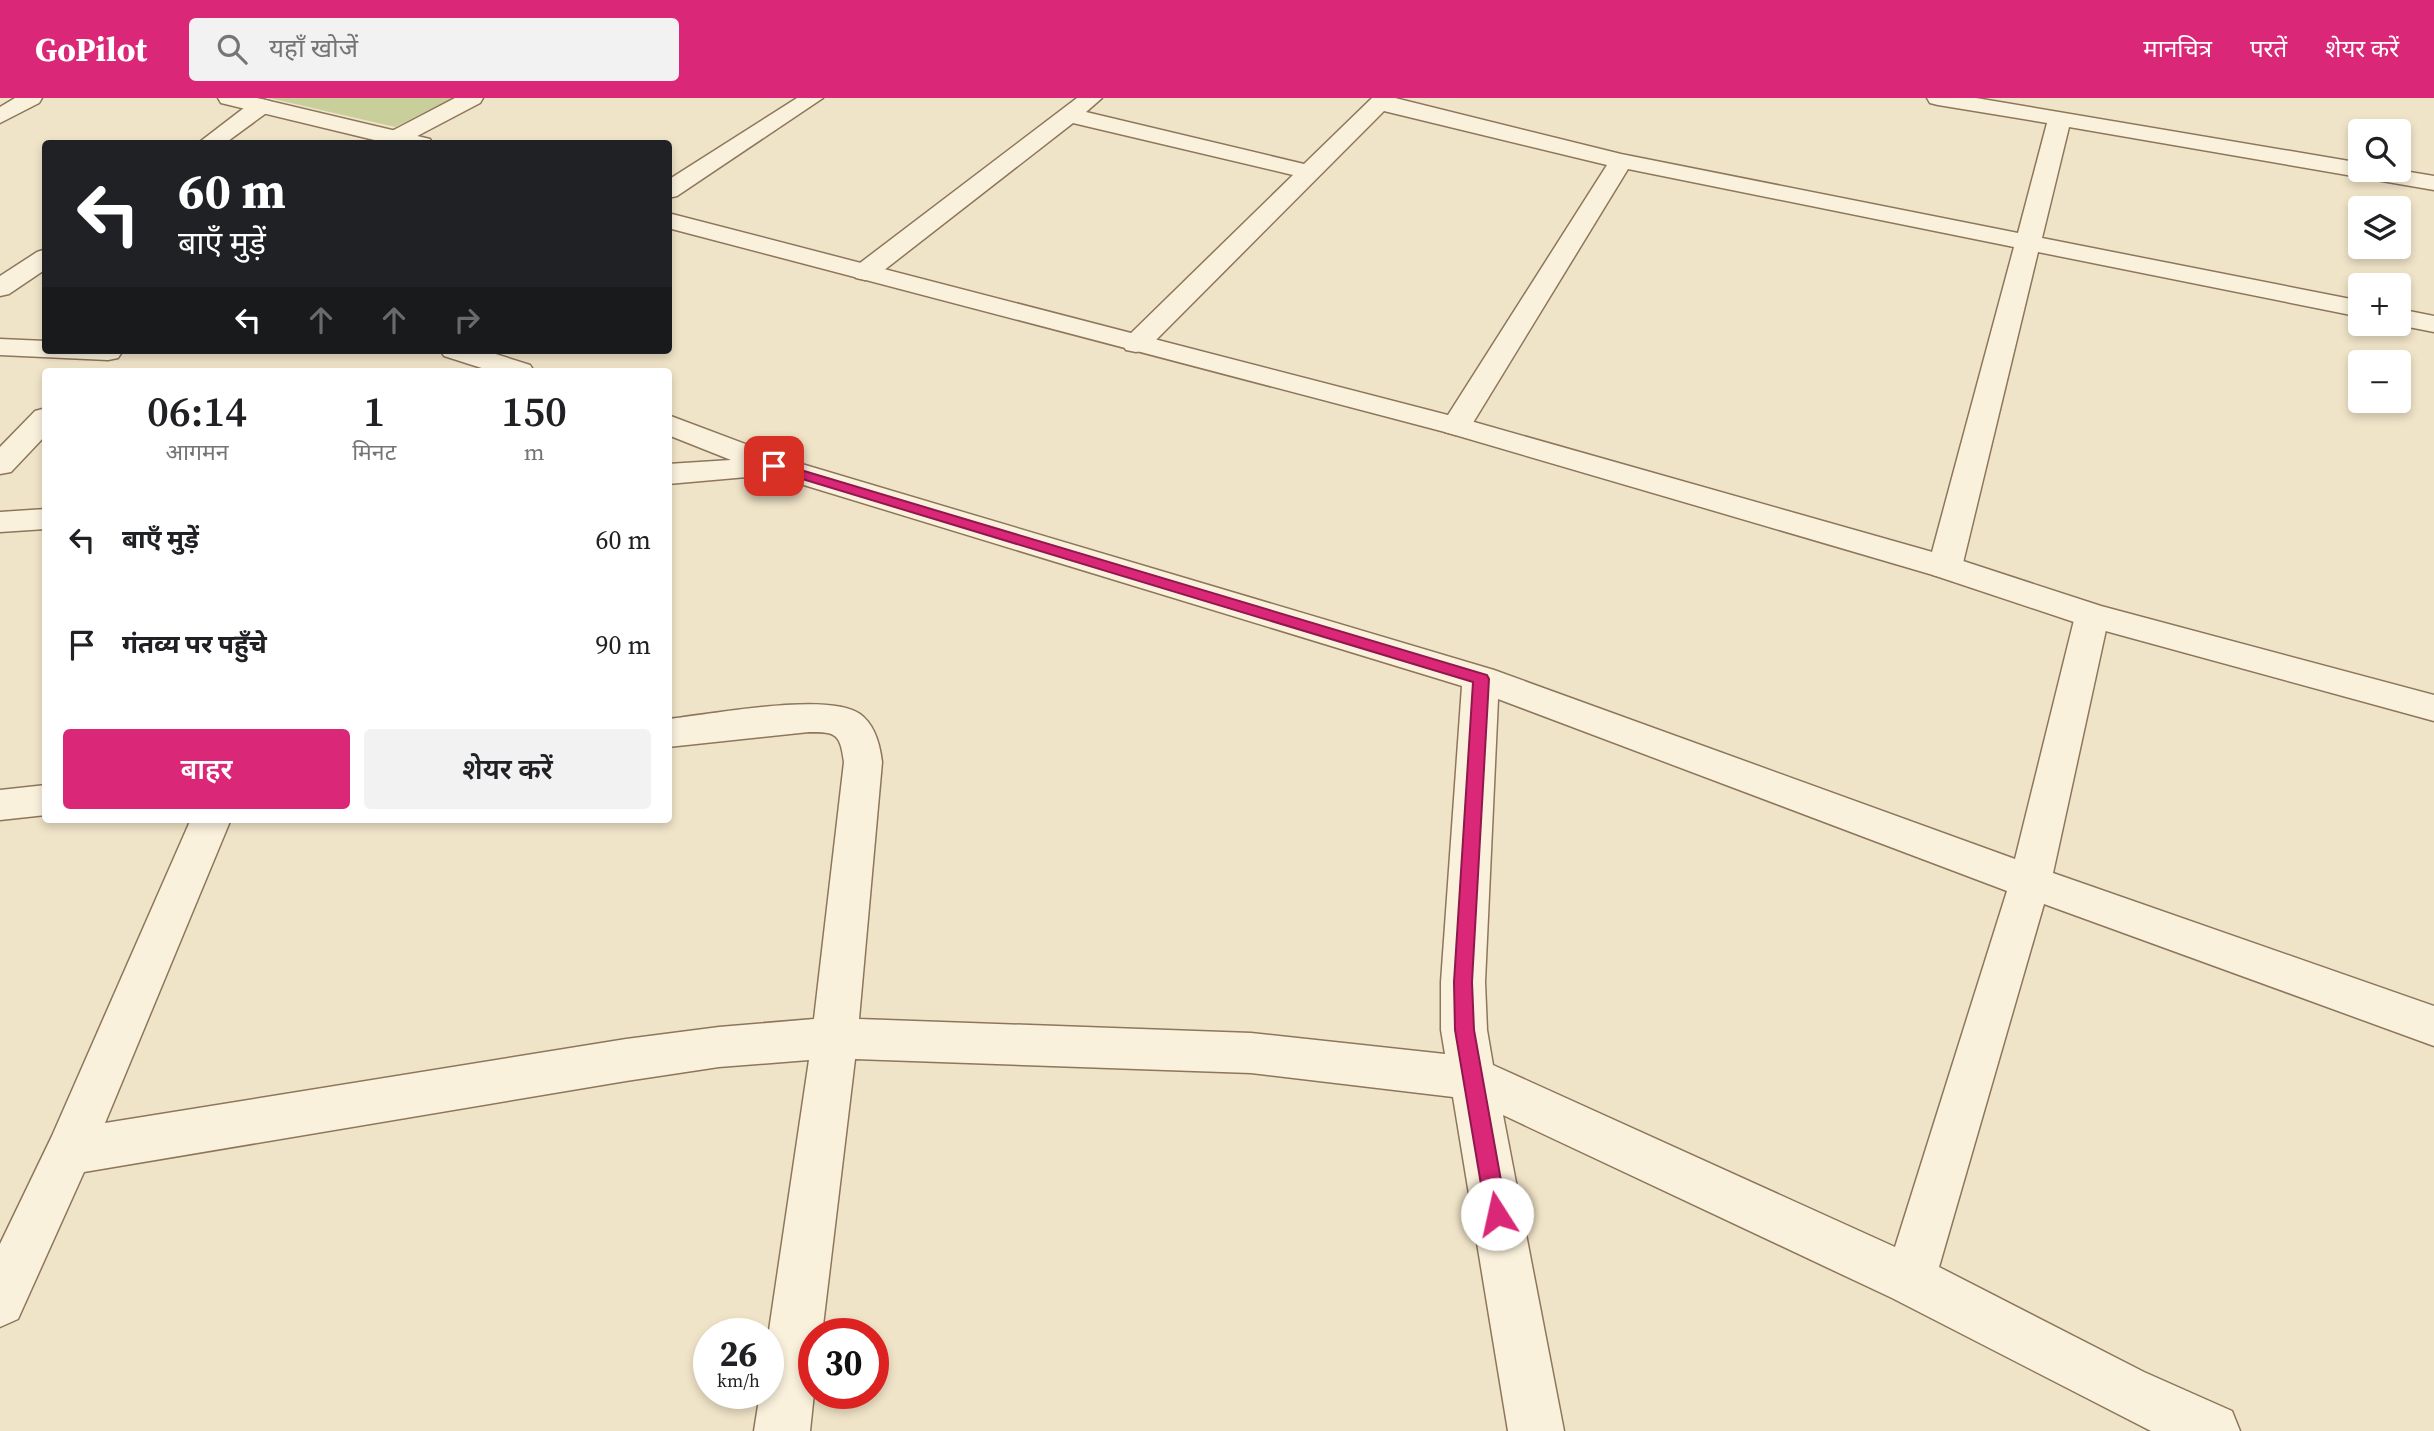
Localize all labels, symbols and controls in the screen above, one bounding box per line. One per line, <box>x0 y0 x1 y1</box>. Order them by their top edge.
search box <box>189 18 679 81</box>
text: GoPilot <box>35 27 147 72</box>
icon: search <box>213 30 251 68</box>
text: यहाँ खोजें <box>269 30 358 66</box>
text: मानचित्र <box>2143 32 2212 65</box>
text: परतें <box>2250 32 2287 65</box>
text: शेयर करें <box>2325 32 2399 65</box>
map controls <box>2348 119 2411 413</box>
button: search <box>2348 119 2411 182</box>
text: 60 m <box>178 157 286 224</box>
icon: left <box>63 168 154 259</box>
button: layers <box>2348 196 2411 259</box>
text: बाएँ मुड़ें <box>178 221 266 265</box>
button: + <box>2348 273 2411 336</box>
icon: left <box>229 301 267 339</box>
icon: ahead <box>302 301 340 339</box>
icon: ahead <box>375 301 413 339</box>
icon: right <box>448 301 486 339</box>
button: − <box>2348 350 2411 413</box>
text: 06:14 <box>147 382 247 440</box>
text: 1 <box>363 382 385 440</box>
text: 150 <box>501 382 567 440</box>
text: आगमन <box>166 436 229 468</box>
text: मिनट <box>352 436 396 468</box>
text: m <box>524 436 544 468</box>
pin <box>744 436 804 496</box>
icon: arrive <box>755 447 793 485</box>
icon: left <box>63 521 101 559</box>
text: बाएँ मुड़ें <box>122 521 199 557</box>
text: 60 m <box>596 522 651 558</box>
icon: arrive <box>63 626 101 664</box>
text: गंतव्य पर पहुँचे <box>122 626 267 662</box>
text: 90 m <box>596 627 651 663</box>
button: बाहर <box>63 729 350 809</box>
button: शेयर करें <box>364 729 651 809</box>
position arrow <box>1460 1177 1534 1251</box>
speed limit sign: 30 <box>798 1318 889 1409</box>
text: 26 <box>720 1330 757 1378</box>
text: km/h <box>717 1368 760 1393</box>

